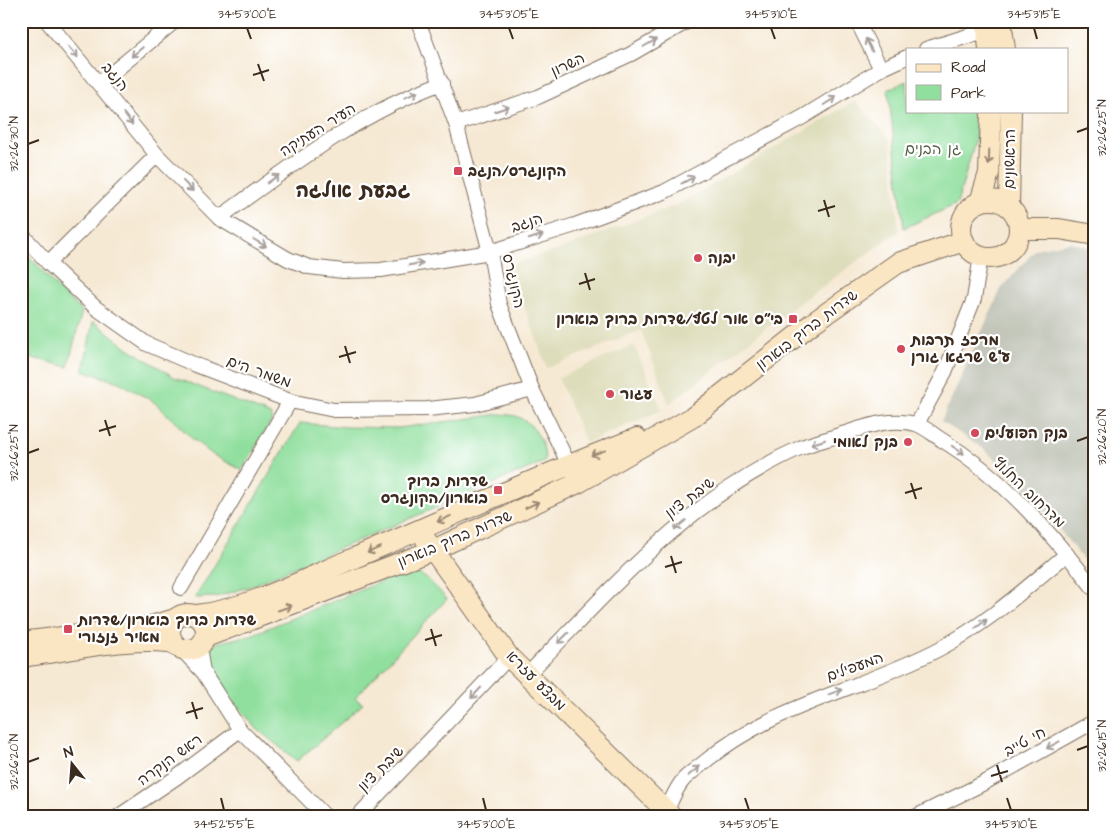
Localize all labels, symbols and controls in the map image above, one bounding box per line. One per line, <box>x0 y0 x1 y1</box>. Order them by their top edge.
text: 34°53'00"E <box>218 6 276 23</box>
text: 34°53'05"E <box>479 6 539 23</box>
text: 34°53'10"E <box>745 6 797 23</box>
text: 34°53'15"E <box>1007 6 1061 23</box>
one-way arrow <box>643 37 657 47</box>
one-way arrow <box>864 38 874 53</box>
one-way arrow <box>67 46 79 59</box>
one-way arrow <box>131 46 144 57</box>
street label: השרון <box>547 48 589 82</box>
legend <box>906 48 1068 112</box>
text: Road <box>951 57 986 78</box>
street label: הנגב <box>97 58 133 96</box>
text: Park <box>951 83 986 104</box>
one-way arrow <box>403 89 418 99</box>
one-way arrow <box>822 96 836 106</box>
street label: העיר העתיקה <box>276 98 360 162</box>
text: 32°26'25"N <box>1094 99 1111 157</box>
one-way arrow <box>494 104 510 113</box>
one-way arrow <box>123 112 133 126</box>
text: 32°26'30"N <box>6 116 23 172</box>
street label: הראשונים <box>999 129 1021 189</box>
park label: גן הבנים <box>905 139 961 160</box>
one-way arrow <box>985 149 994 165</box>
place label: הקונגרס/הנגב <box>467 161 566 182</box>
marker: הקונגרס/הנגב <box>452 165 464 177</box>
one-way arrow <box>266 174 280 184</box>
one-way arrow <box>680 174 694 184</box>
district label: גבעת אולגה <box>296 177 410 205</box>
one-way arrow <box>182 180 194 192</box>
street label: הנגב <box>508 208 546 238</box>
one-way arrow <box>528 232 544 242</box>
one-way arrow <box>253 239 267 249</box>
place label: יבנה <box>708 248 736 269</box>
street label: הקונגרס <box>497 252 529 310</box>
marker: יבנה <box>692 252 704 264</box>
one-way arrow <box>408 259 424 269</box>
street label: שדרות ברוך בוארון <box>752 285 862 375</box>
place label: בי״ס אור לטף/שדרות ברוך בוארון <box>556 309 783 330</box>
marker: בי״ס אור לטף/שדרות ברוך בוארון <box>787 313 799 325</box>
place label: מרכז תרבות ע"ש שרגא גורן <box>909 330 1010 368</box>
marker: מרכז תרבות ע"ש שרגא גורן <box>895 343 907 355</box>
street label: משמר הים <box>224 351 294 393</box>
place label: עגור <box>620 384 652 405</box>
marker: עגור <box>604 388 616 400</box>
text: 32°26'20"N <box>1094 408 1111 465</box>
place label: בנק הפועלים <box>985 423 1068 444</box>
text: 32°26'25"N <box>6 424 23 482</box>
marker: בנק הפועלים <box>969 427 981 439</box>
place label: בנק לאומי <box>833 432 898 453</box>
marker: בנק לאומי <box>902 436 914 448</box>
one-way arrow <box>811 438 827 447</box>
one-way arrow <box>951 445 965 455</box>
one-way arrow <box>591 448 606 458</box>
street label: מדרחוב החלוץ <box>988 453 1070 533</box>
place label: שדרות ברוך בוארון/הקונגרס <box>381 471 488 509</box>
street label: שיבת ציון <box>661 472 719 524</box>
marker: שדרות ברוך בוארון/הקונגרס <box>492 484 504 496</box>
one-way arrow <box>524 500 539 509</box>
street label: שדרות ברוך בוארון <box>394 505 516 573</box>
one-way arrow <box>437 515 452 525</box>
one-way arrow <box>674 520 687 531</box>
one-way arrow <box>367 545 382 555</box>
one-way arrow <box>276 603 292 612</box>
place label: שדרות ברוך בוארון/שדרות מאיר זנזורי <box>76 610 257 648</box>
one-way arrow <box>974 619 988 629</box>
marker: שדרות ברוך בוארון/שדרות מאיר זנזורי <box>62 623 74 635</box>
one-way arrow <box>557 632 569 644</box>
street label: מבצע עזרא <box>501 646 571 716</box>
street label: המעפילים <box>823 647 887 687</box>
one-way arrow <box>470 686 482 699</box>
one-way arrow <box>826 687 842 696</box>
text: 32°26'15"N <box>1094 719 1111 772</box>
street label: חי טייב <box>1000 722 1050 762</box>
street label: ראש הנקרה <box>133 729 207 791</box>
text: 32°26'20"N <box>6 733 23 790</box>
north arrow <box>48 740 98 790</box>
street label: שיבת ציון <box>353 741 409 797</box>
one-way arrow <box>1046 741 1060 751</box>
text: N <box>61 742 76 763</box>
one-way arrow <box>687 766 700 777</box>
text: 34°52'55"E <box>193 816 255 833</box>
text: 34°53'00"E <box>457 816 515 833</box>
text: 34°53'05"E <box>719 816 779 833</box>
text: 34°53'10"E <box>985 816 1037 833</box>

